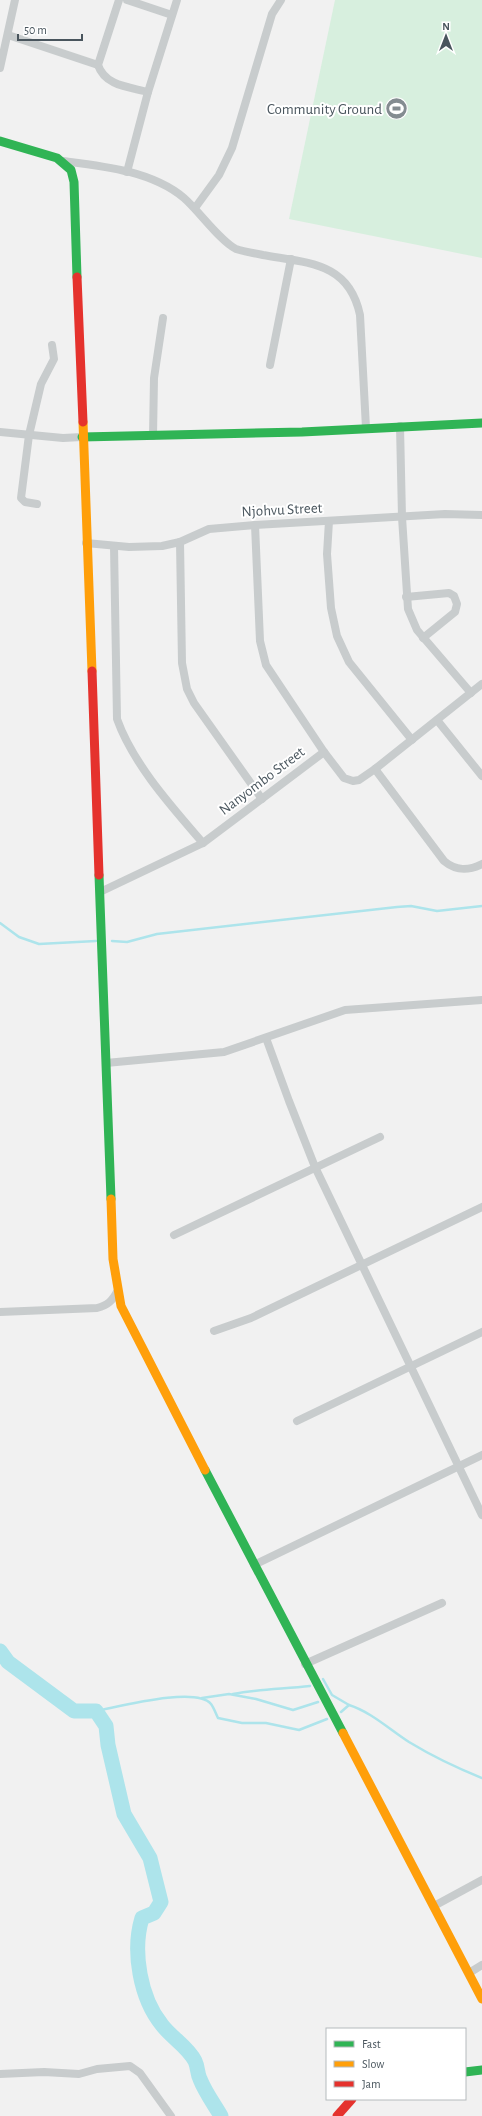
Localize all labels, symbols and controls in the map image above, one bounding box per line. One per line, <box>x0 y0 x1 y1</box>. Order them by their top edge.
scale bar <box>18 16 82 42</box>
north arrow <box>426 16 466 56</box>
text: N <box>442 21 450 32</box>
text: 50 m <box>24 24 47 36</box>
sports icon: Community Ground <box>384 96 410 122</box>
place label: Community Ground <box>267 102 382 117</box>
street label: Njohvu Street <box>241 500 323 520</box>
street label: Nanyombo Street <box>217 744 308 818</box>
legend <box>326 2028 466 2100</box>
text: Fast <box>362 2038 381 2050</box>
text: Slow <box>362 2058 384 2070</box>
text: Jam <box>362 2078 381 2090</box>

